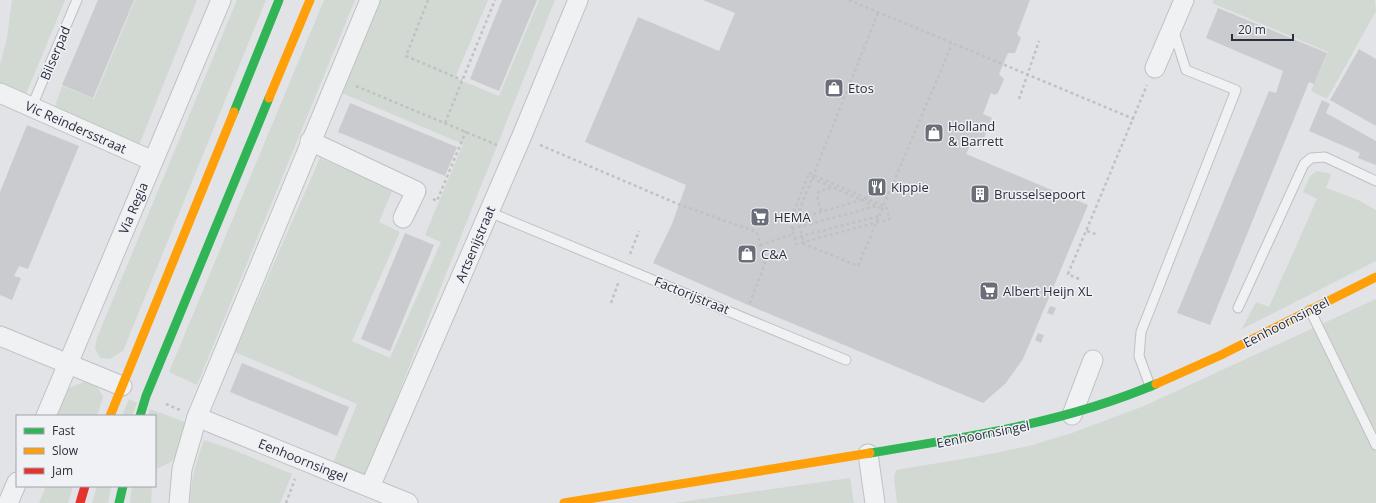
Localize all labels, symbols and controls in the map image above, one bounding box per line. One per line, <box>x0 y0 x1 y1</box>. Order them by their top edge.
scale bar <box>1232 16 1293 42</box>
text: 20 m <box>1238 21 1266 38</box>
street label: Bilserpad <box>36 23 74 83</box>
shop icon: Etos <box>823 77 845 99</box>
place label: Etos <box>848 79 874 97</box>
street label: Vic Reindersstraat <box>22 97 130 158</box>
place label: Holland & Barrett <box>948 117 1004 150</box>
shop icon: Holland & Barrett <box>923 122 945 144</box>
restaurant icon: Kippie <box>866 176 888 198</box>
place label: Kippie <box>891 178 929 196</box>
street label: Via Regia <box>114 179 152 237</box>
building icon: Brusselsepoort <box>969 183 991 205</box>
place label: Brusselsepoort <box>994 185 1086 203</box>
street label: Artsenijstraat <box>451 203 499 285</box>
supermarket icon: HEMA <box>749 206 771 228</box>
place label: HEMA <box>774 208 812 226</box>
shop icon: C&A <box>736 243 758 265</box>
place label: C&A <box>761 245 788 263</box>
street label: Factorijstraat <box>652 272 733 318</box>
supermarket icon: Albert Heijn XL <box>978 280 1000 302</box>
place label: Albert Heijn XL <box>1003 282 1092 300</box>
street label: Eenhoornsingel <box>1240 293 1332 351</box>
legend <box>16 415 156 487</box>
street label: Eenhoornsingel <box>935 416 1031 452</box>
text: Fast <box>52 422 75 439</box>
street label: Eenhoornsingel <box>256 434 350 486</box>
text: Slow <box>52 442 79 459</box>
text: Jam <box>51 462 73 479</box>

